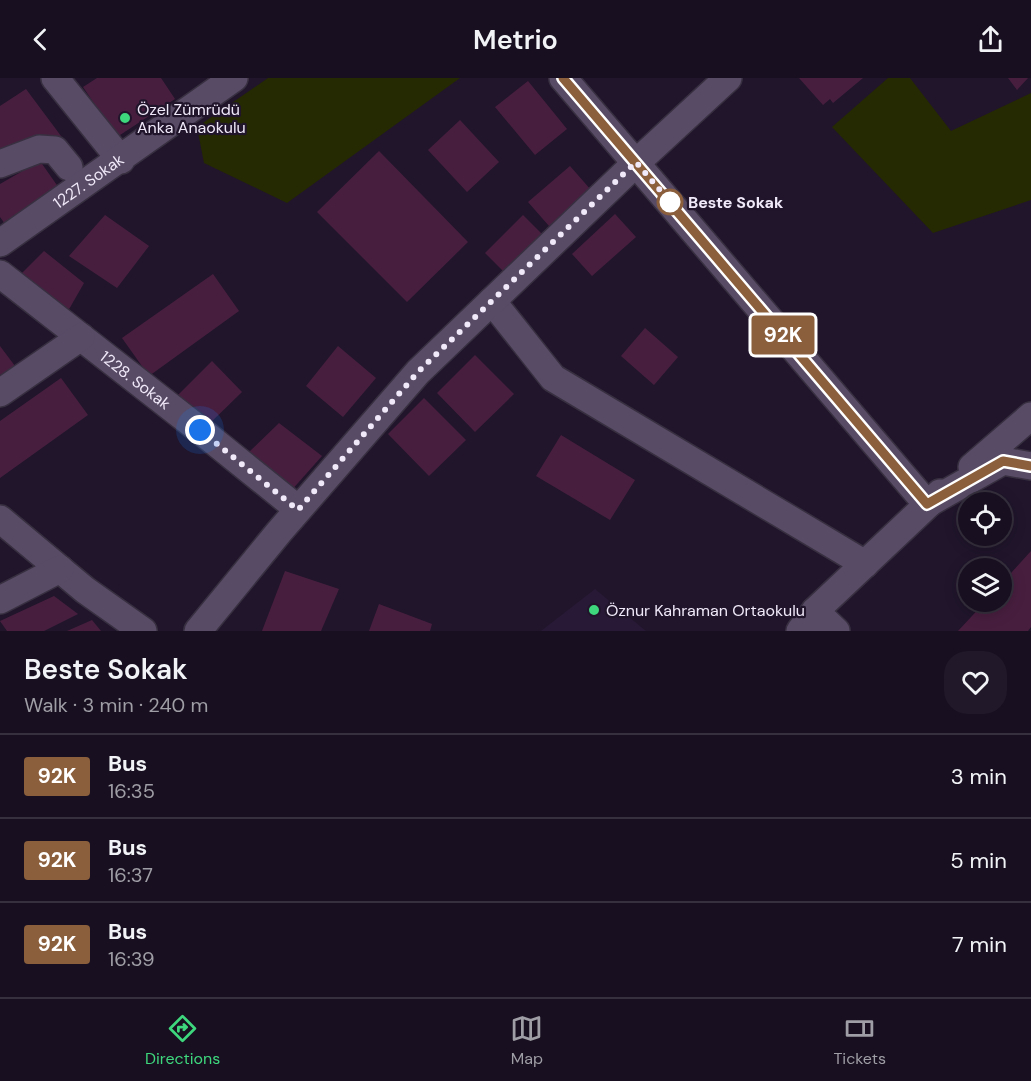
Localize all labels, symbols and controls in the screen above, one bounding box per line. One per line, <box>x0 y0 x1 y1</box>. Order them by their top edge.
text: Metrio <box>473 22 558 57</box>
icon: back <box>24 23 57 56</box>
icon: share <box>974 23 1007 56</box>
place label: Özel Zümrüdü Anka Anaokulu <box>137 99 246 138</box>
marker: Özel Zümrüdü Anka Anaokulu <box>118 111 132 125</box>
street label: 1227. Sokak <box>49 149 128 213</box>
marker: Beste Sokak <box>657 189 683 215</box>
place label: Beste Sokak <box>688 192 784 213</box>
line badge: 92K <box>748 316 818 354</box>
text: 92K <box>763 321 803 349</box>
street label: 1228. Sokak <box>96 346 175 414</box>
your location <box>185 415 215 445</box>
map controls <box>958 492 1012 612</box>
button: locate <box>958 492 1012 546</box>
button: layers <box>958 558 1012 612</box>
place label: Öznur Kahraman Ortaokulu <box>606 600 805 621</box>
marker: Öznur Kahraman Ortaokulu <box>587 603 601 617</box>
text: Beste Sokak <box>24 651 188 688</box>
button: heart <box>944 651 1007 714</box>
text: Walk · 3 min · 240 m <box>24 692 208 718</box>
text: Bus <box>108 749 147 778</box>
text: 92K <box>37 762 77 790</box>
text: 3 min <box>951 762 1007 791</box>
text: 16:35 <box>108 778 155 804</box>
text: Bus <box>108 833 147 862</box>
text: 92K <box>37 846 77 874</box>
text: 5 min <box>950 846 1007 875</box>
text: 16:37 <box>108 862 153 888</box>
text: Bus <box>108 917 147 946</box>
text: 92K <box>37 930 77 958</box>
text: 7 min <box>952 930 1007 959</box>
text: 16:39 <box>108 946 155 972</box>
tab: Directions <box>145 1012 220 1069</box>
tab: Map <box>510 1012 543 1069</box>
tab: Tickets <box>833 1012 886 1069</box>

